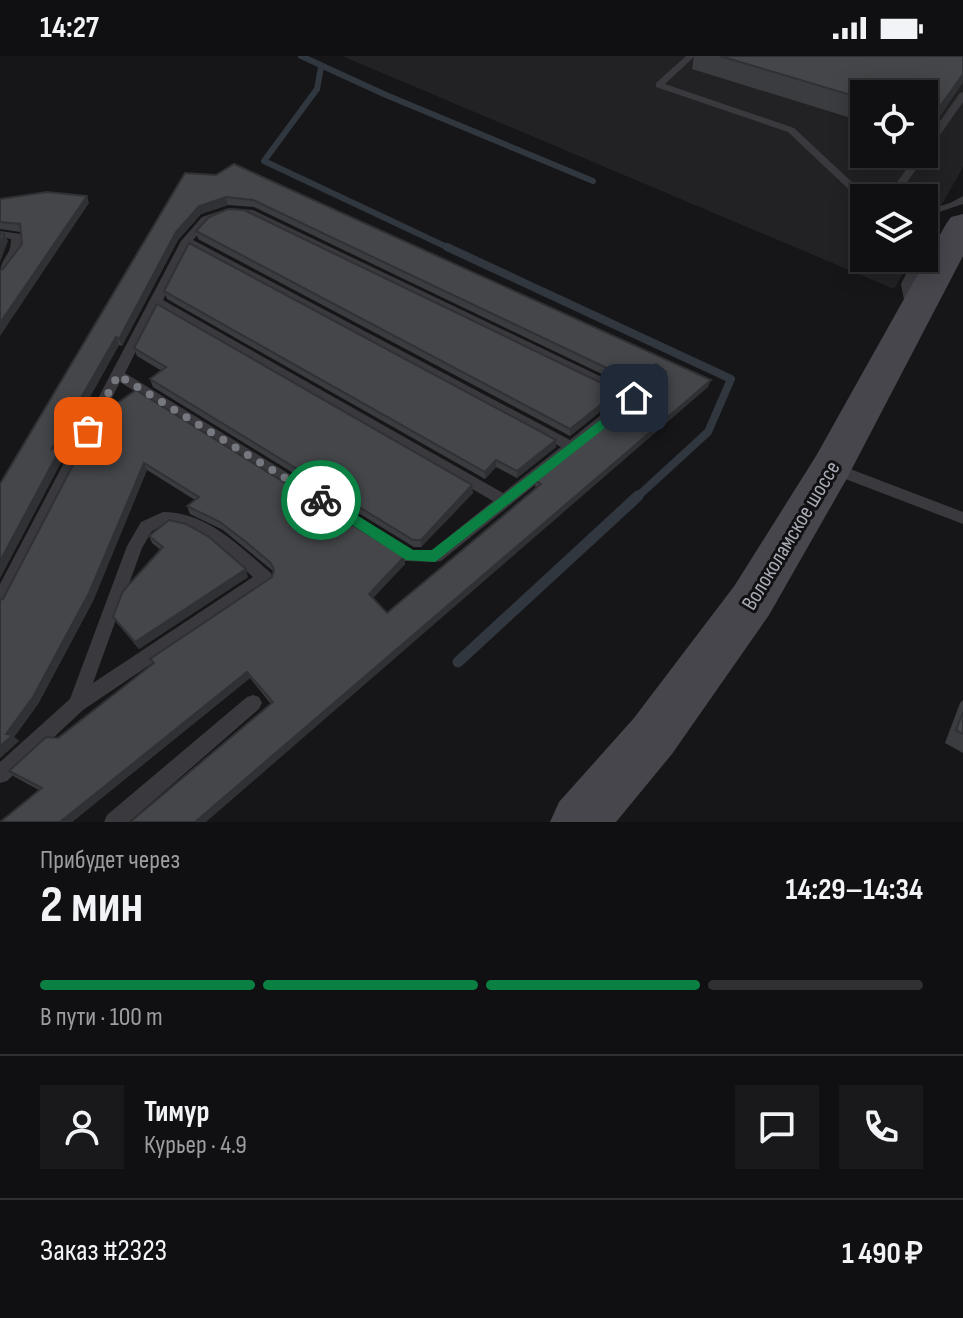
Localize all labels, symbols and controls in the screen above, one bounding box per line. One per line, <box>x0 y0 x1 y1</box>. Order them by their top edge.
text: 14:27 <box>40 10 99 46</box>
map controls <box>850 80 938 272</box>
button: locate <box>850 80 938 168</box>
button: layers <box>850 184 938 272</box>
pin <box>600 364 668 432</box>
icon: home <box>612 376 656 420</box>
pin <box>54 397 122 465</box>
icon: bag <box>66 409 110 453</box>
street label: Волоколамское шоссе <box>736 456 846 615</box>
courier <box>281 460 361 540</box>
icon: bike <box>299 478 343 522</box>
text: Прибудет через <box>40 845 180 876</box>
text: 14:29–14:34 <box>786 872 923 908</box>
text: 2 мин <box>40 874 143 937</box>
text: В пути · 100 m <box>40 1002 163 1033</box>
button: person <box>40 1085 124 1169</box>
button: chat <box>735 1085 819 1169</box>
button: phone <box>839 1085 923 1169</box>
text: Тимур <box>144 1094 209 1130</box>
text: Курьер · 4.9 <box>144 1130 247 1161</box>
text: Заказ #2323 <box>40 1233 167 1269</box>
text: 1 490 ₽ <box>842 1236 923 1272</box>

